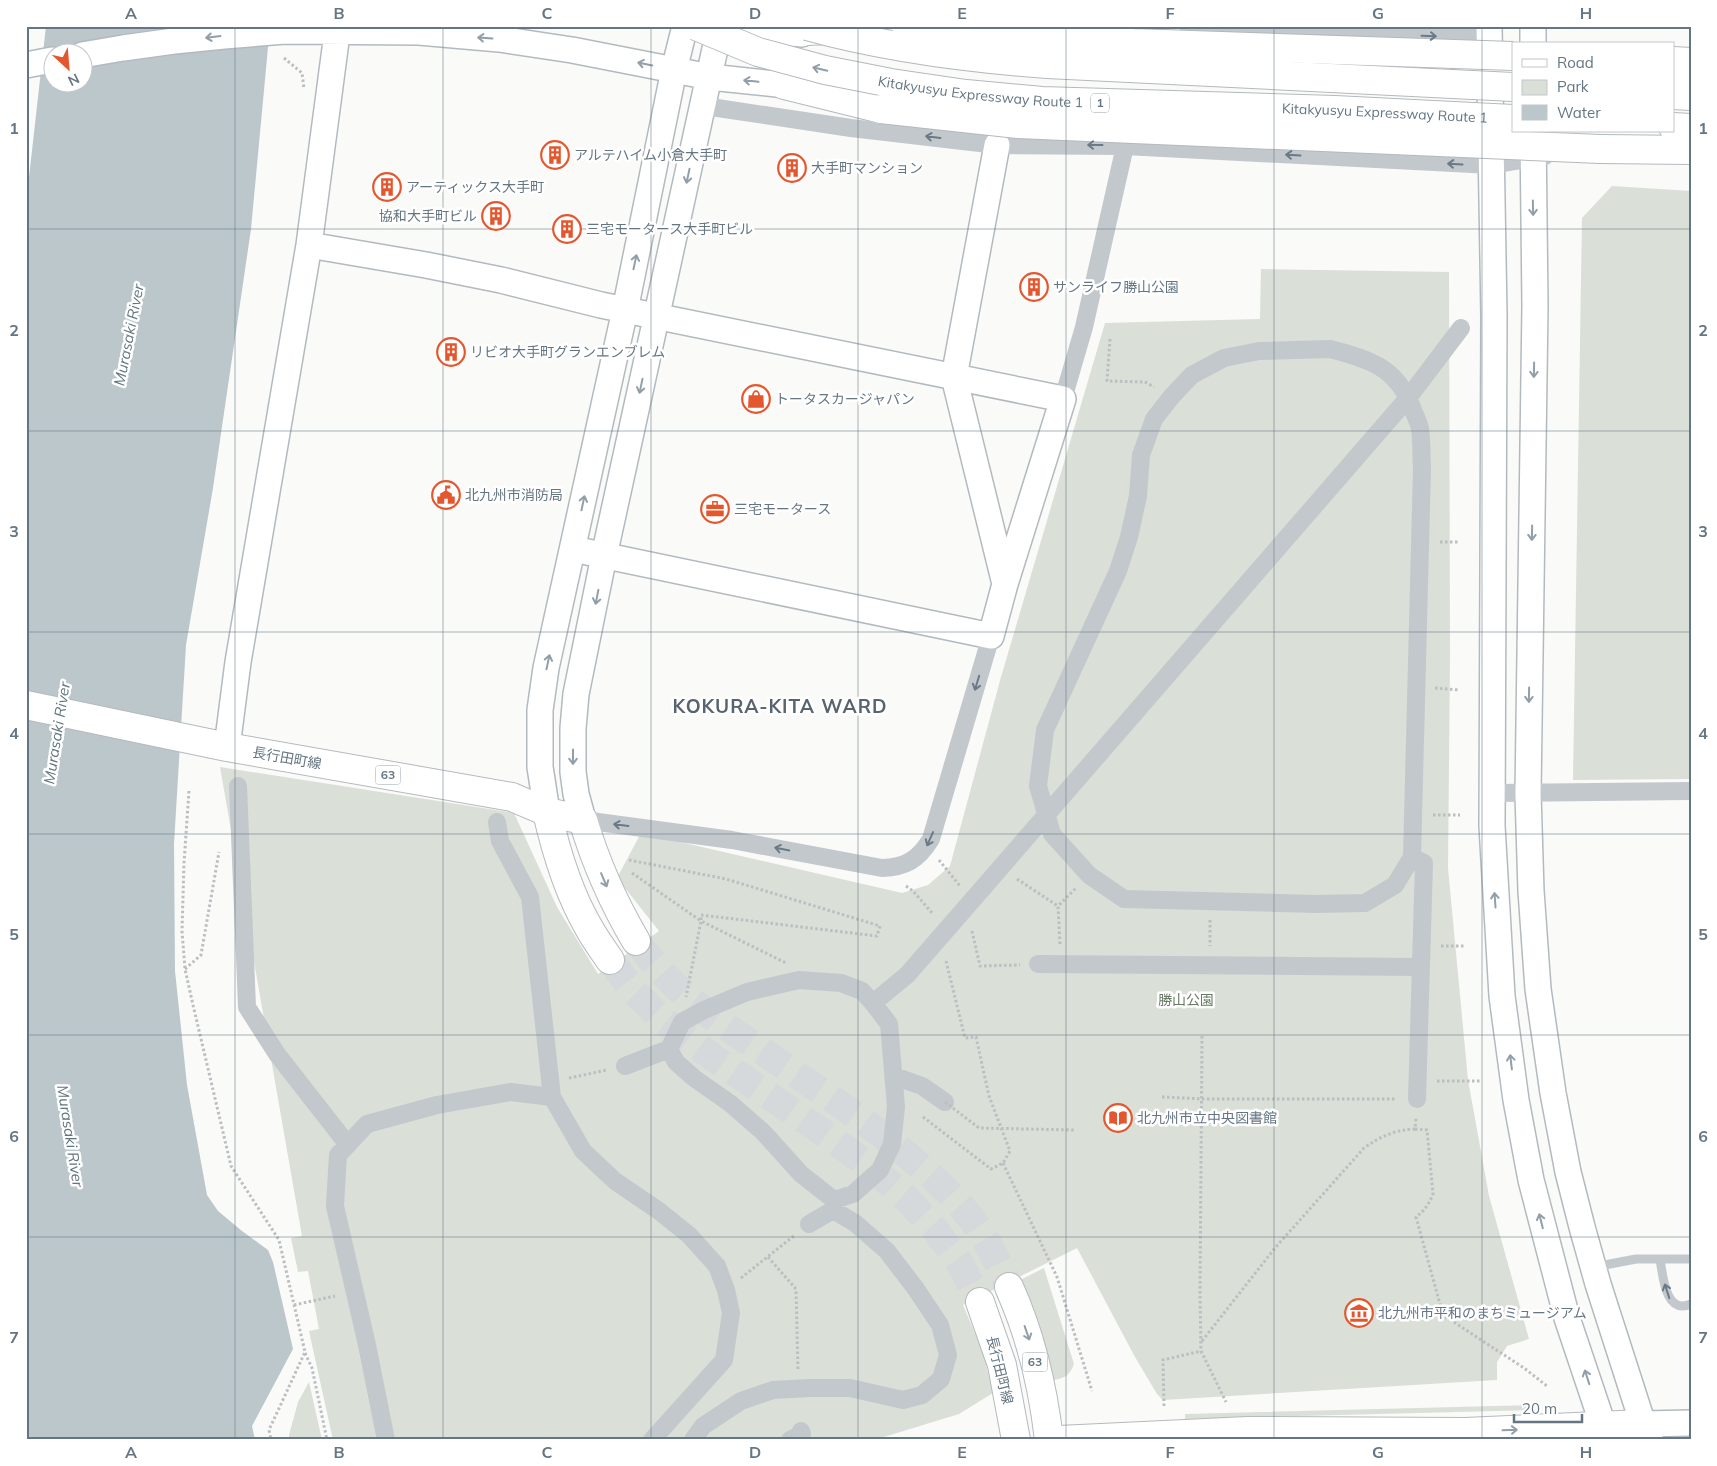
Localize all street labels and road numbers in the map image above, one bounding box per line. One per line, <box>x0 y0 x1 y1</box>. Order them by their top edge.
street label: Kitakyusyu Expressway Route 1 <box>877 72 1083 111</box>
road number: 1 <box>1091 94 1109 112</box>
street label: Kitakyusyu Expressway Route 1 <box>1282 99 1488 127</box>
street label: 長行田町線 <box>251 743 323 773</box>
road number: 63 <box>376 766 400 784</box>
street label: 長行田町線 <box>983 1334 1017 1406</box>
road number: 63 <box>1022 1352 1048 1371</box>

